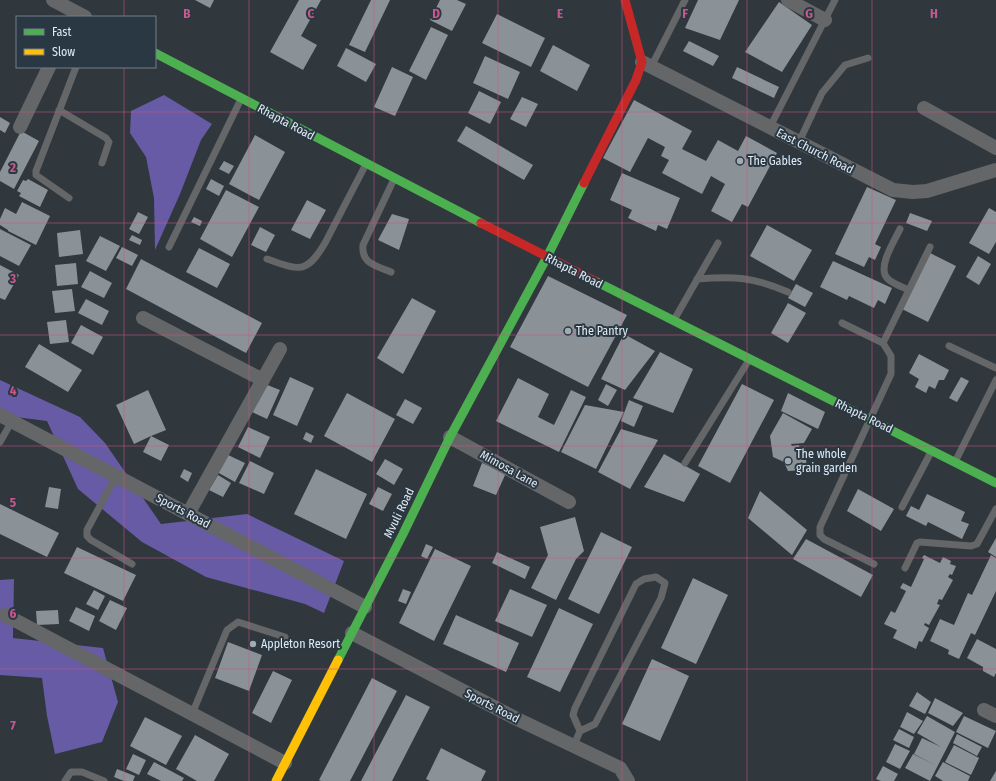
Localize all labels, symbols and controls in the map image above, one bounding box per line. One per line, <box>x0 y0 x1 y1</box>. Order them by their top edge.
text: B <box>183 6 191 21</box>
text: C <box>308 6 315 21</box>
text: D <box>432 6 440 21</box>
text: E <box>557 6 563 21</box>
text: F <box>682 6 688 21</box>
text: G <box>805 6 813 21</box>
text: H <box>930 6 938 21</box>
legend <box>16 16 156 68</box>
text: Fast <box>52 25 71 39</box>
text: Slow <box>52 45 75 59</box>
street label: Rhapta Road <box>255 101 317 143</box>
street label: East Church Road <box>774 126 856 176</box>
place label: The Gables <box>748 154 802 168</box>
marker: The Gables <box>735 156 745 166</box>
text: 2 <box>9 160 16 175</box>
street label: Rhapta Road <box>543 251 605 291</box>
text: 3 <box>9 271 16 286</box>
place label: The Pantry <box>576 324 629 338</box>
marker: The Pantry <box>563 326 573 336</box>
text: 4 <box>10 383 17 398</box>
street label: Rhapta Road <box>833 396 895 436</box>
street label: Mimosa Lane <box>478 447 541 491</box>
place label: The whole grain garden <box>796 447 857 475</box>
marker: The whole grain garden <box>783 456 793 466</box>
street label: Mvuli Road <box>381 486 417 540</box>
street label: Sports Road <box>153 491 213 531</box>
text: 5 <box>10 495 16 510</box>
text: 6 <box>10 606 17 621</box>
place label: Appleton Resort <box>261 637 340 651</box>
marker: Appleton Resort <box>248 639 258 649</box>
street label: Sports Road <box>462 686 522 726</box>
text: 7 <box>10 718 16 733</box>

